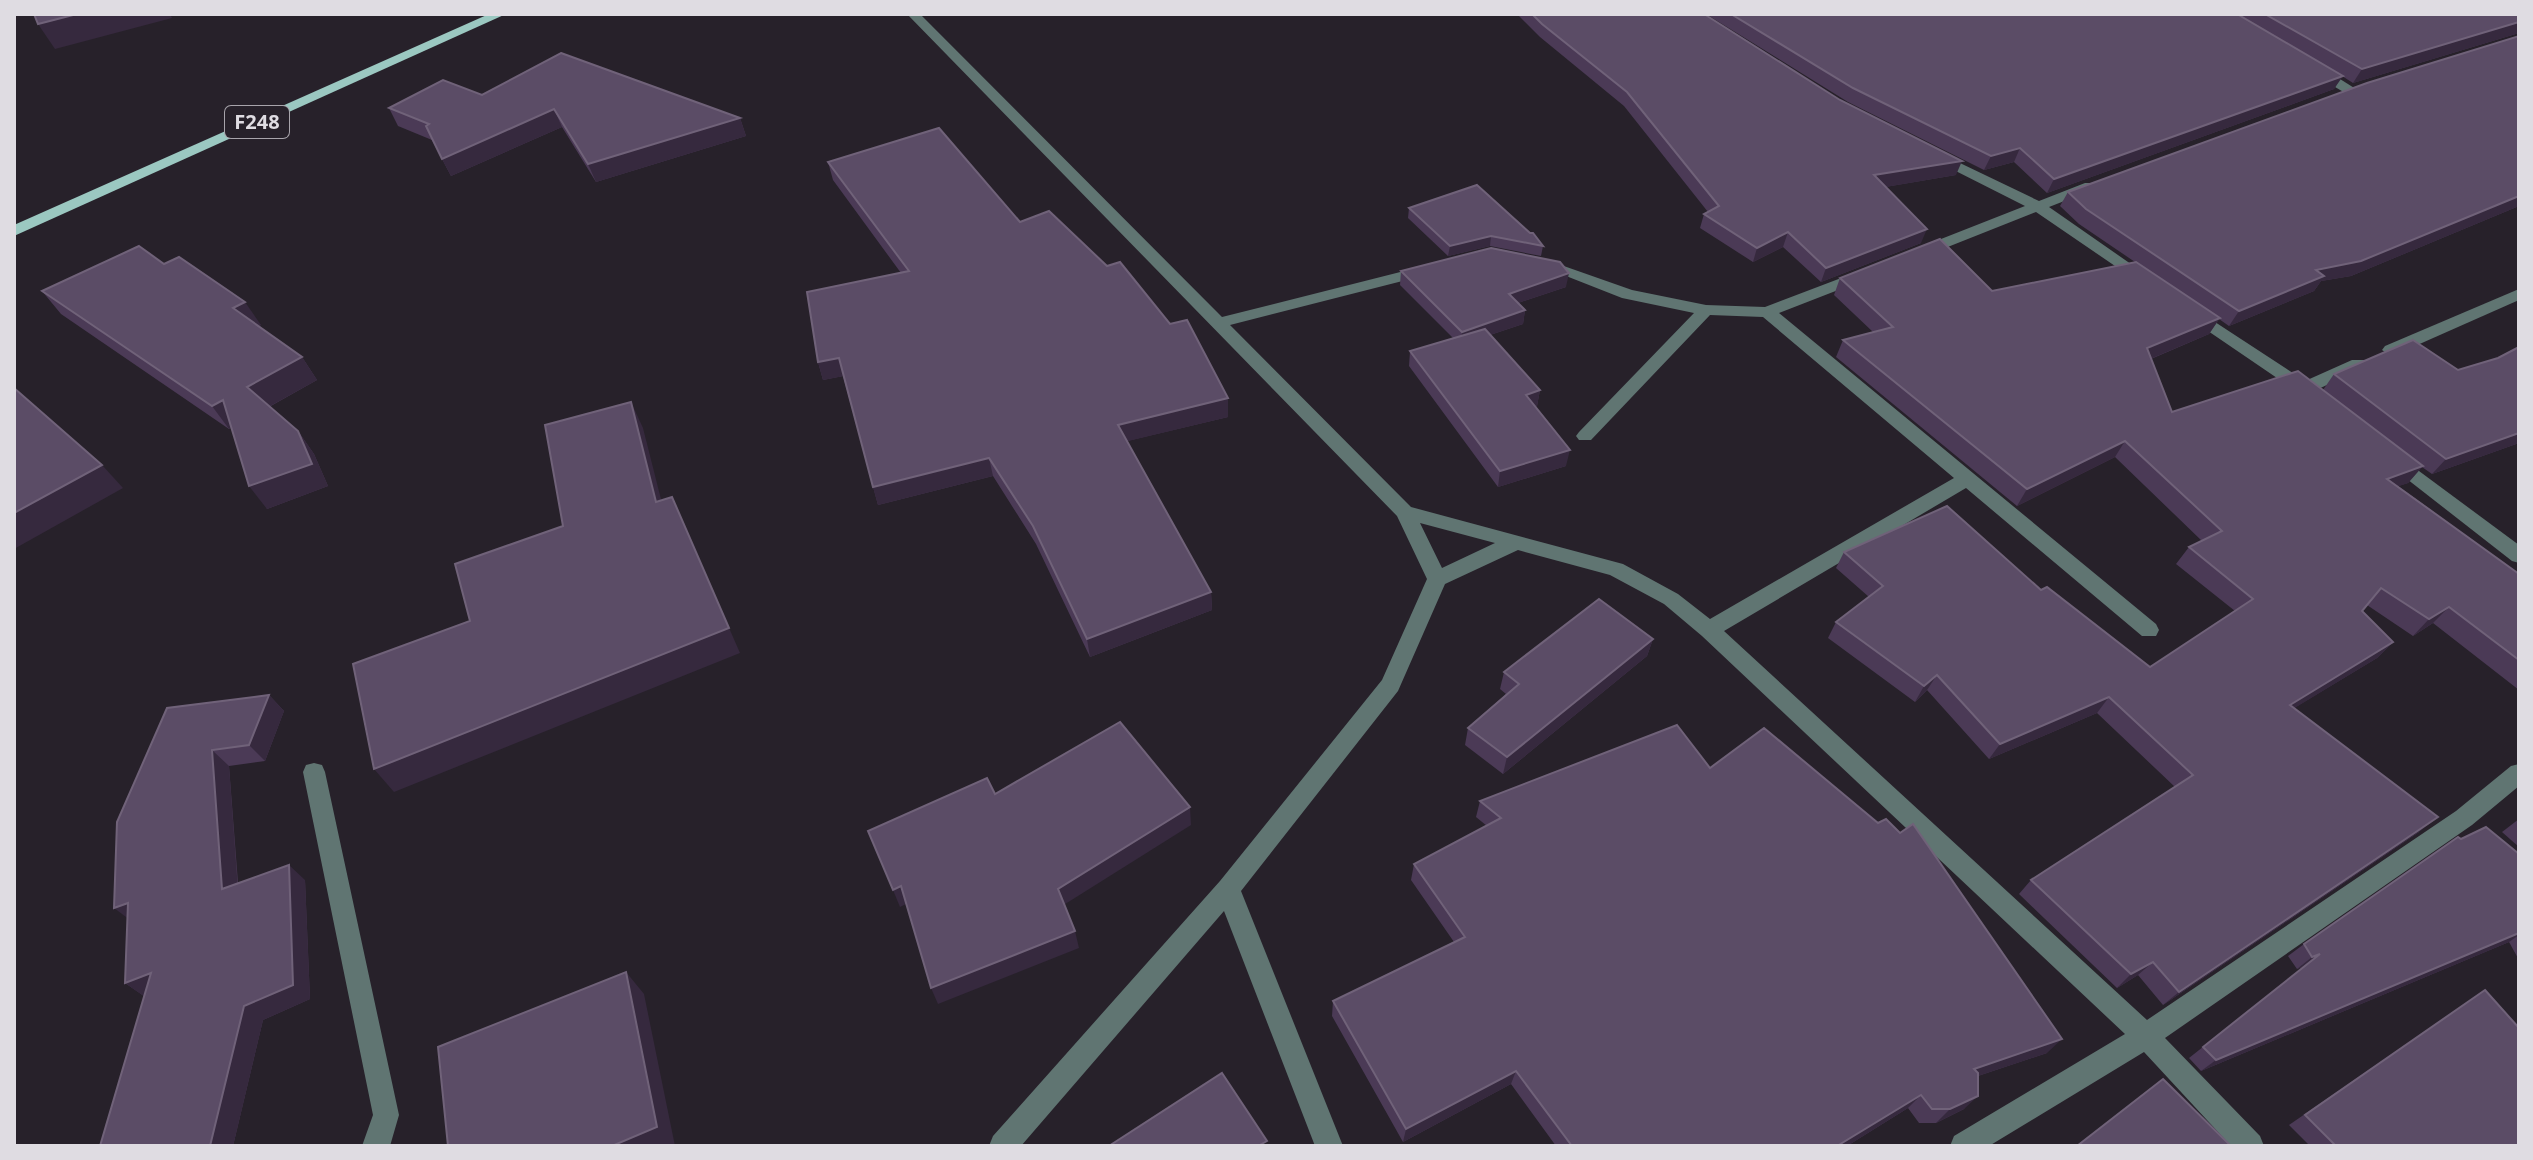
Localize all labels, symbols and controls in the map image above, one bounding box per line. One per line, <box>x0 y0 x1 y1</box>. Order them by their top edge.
road number: F248 <box>225 106 289 138</box>

